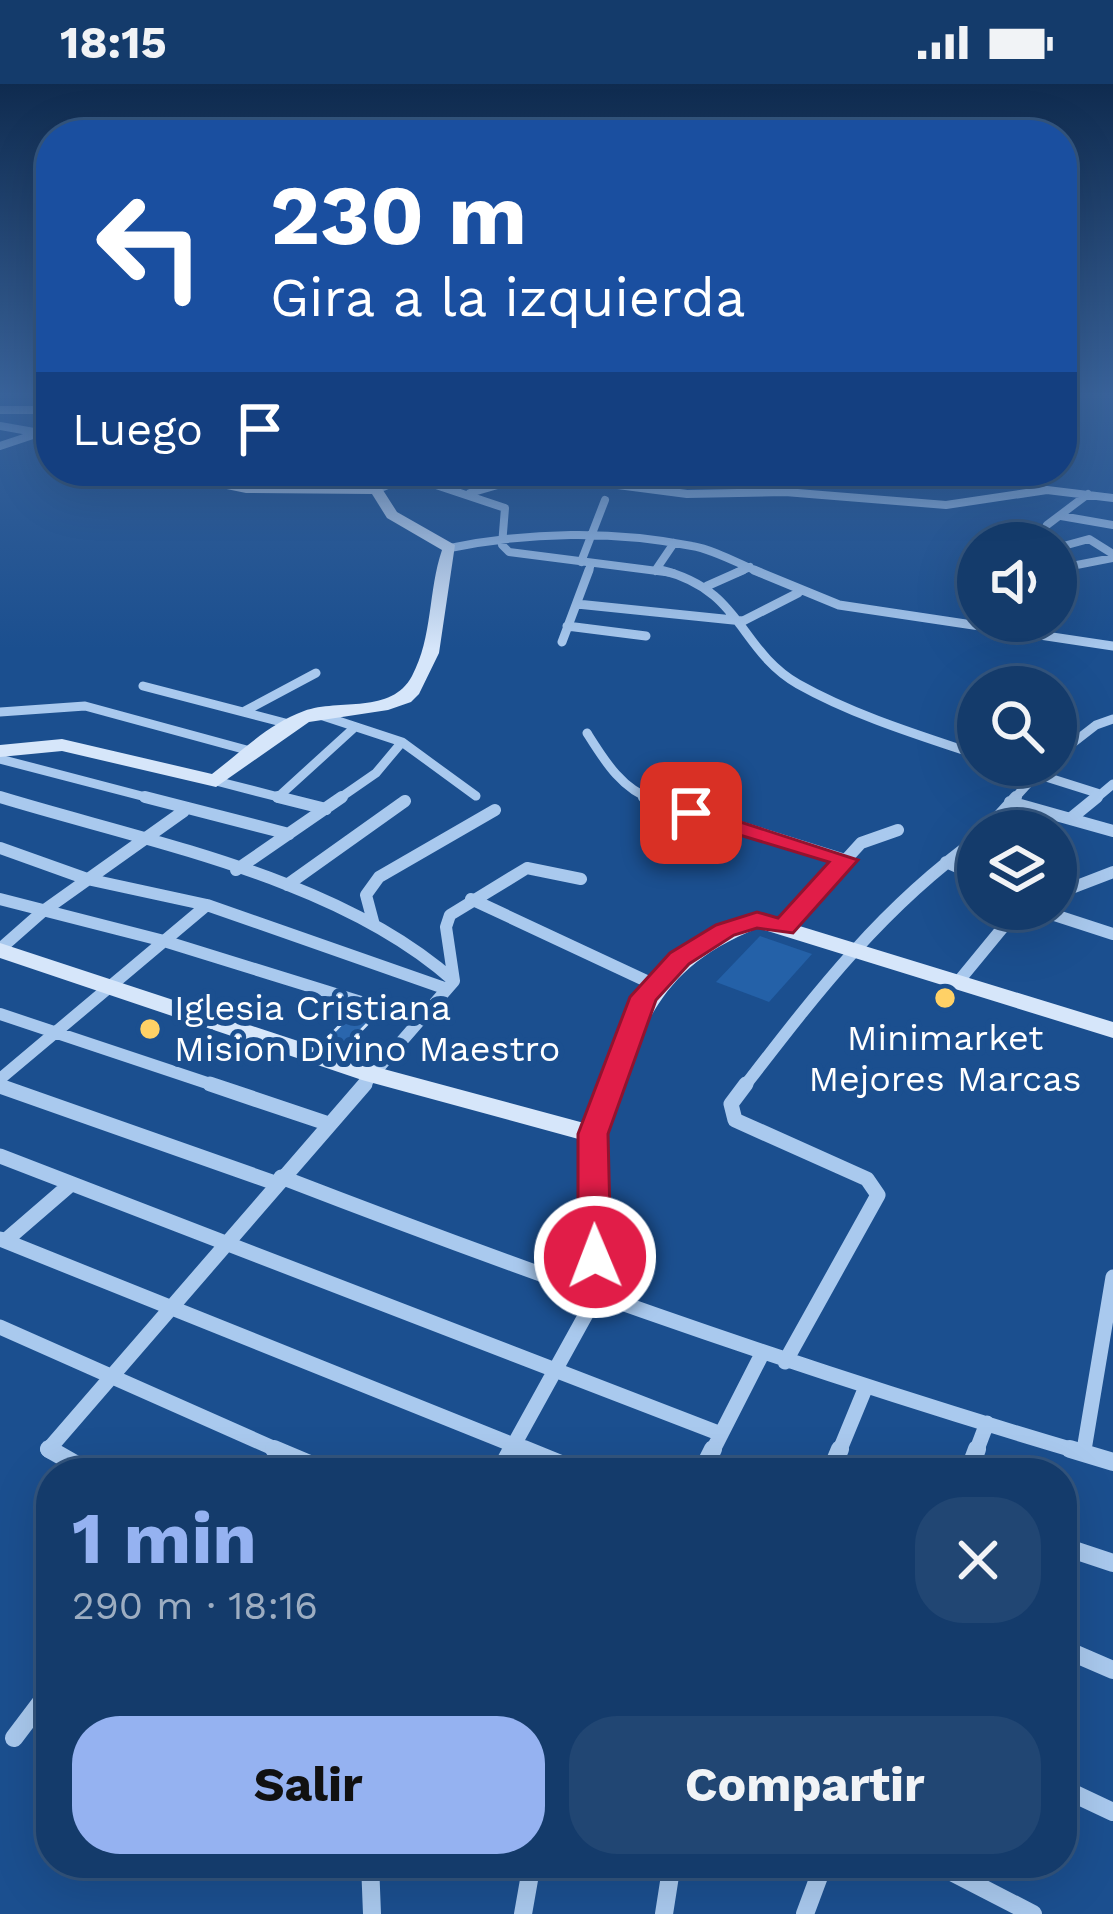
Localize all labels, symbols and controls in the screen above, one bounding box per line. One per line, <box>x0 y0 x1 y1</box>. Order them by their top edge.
text: 18:15 <box>60 16 167 69</box>
text: 230 m <box>270 166 527 264</box>
icon: left <box>72 168 228 324</box>
text: Gira a la izquierda <box>270 266 746 329</box>
icon: arrive <box>227 396 293 462</box>
text: Luego <box>72 403 203 456</box>
map controls <box>957 522 1077 930</box>
button: sound <box>957 522 1077 642</box>
button: search <box>957 666 1077 786</box>
pin <box>640 762 742 864</box>
icon: arrive <box>658 780 724 846</box>
button: layers <box>957 810 1077 930</box>
marker: Minimarket Mejores Marcas <box>932 985 958 1011</box>
place label: Iglesia Cristiana Mision Divino Maestro <box>174 987 560 1070</box>
marker: Iglesia Cristiana Mision Divino Maestro <box>137 1016 163 1042</box>
place label: Minimarket Mejores Marcas <box>808 1017 1082 1100</box>
position arrow <box>532 1194 658 1320</box>
text: 1 min <box>72 1496 257 1580</box>
button: close <box>915 1497 1041 1623</box>
text: 290 m · 18:16 <box>72 1583 318 1628</box>
button: Salir <box>72 1716 545 1854</box>
button: Compartir <box>569 1716 1041 1854</box>

